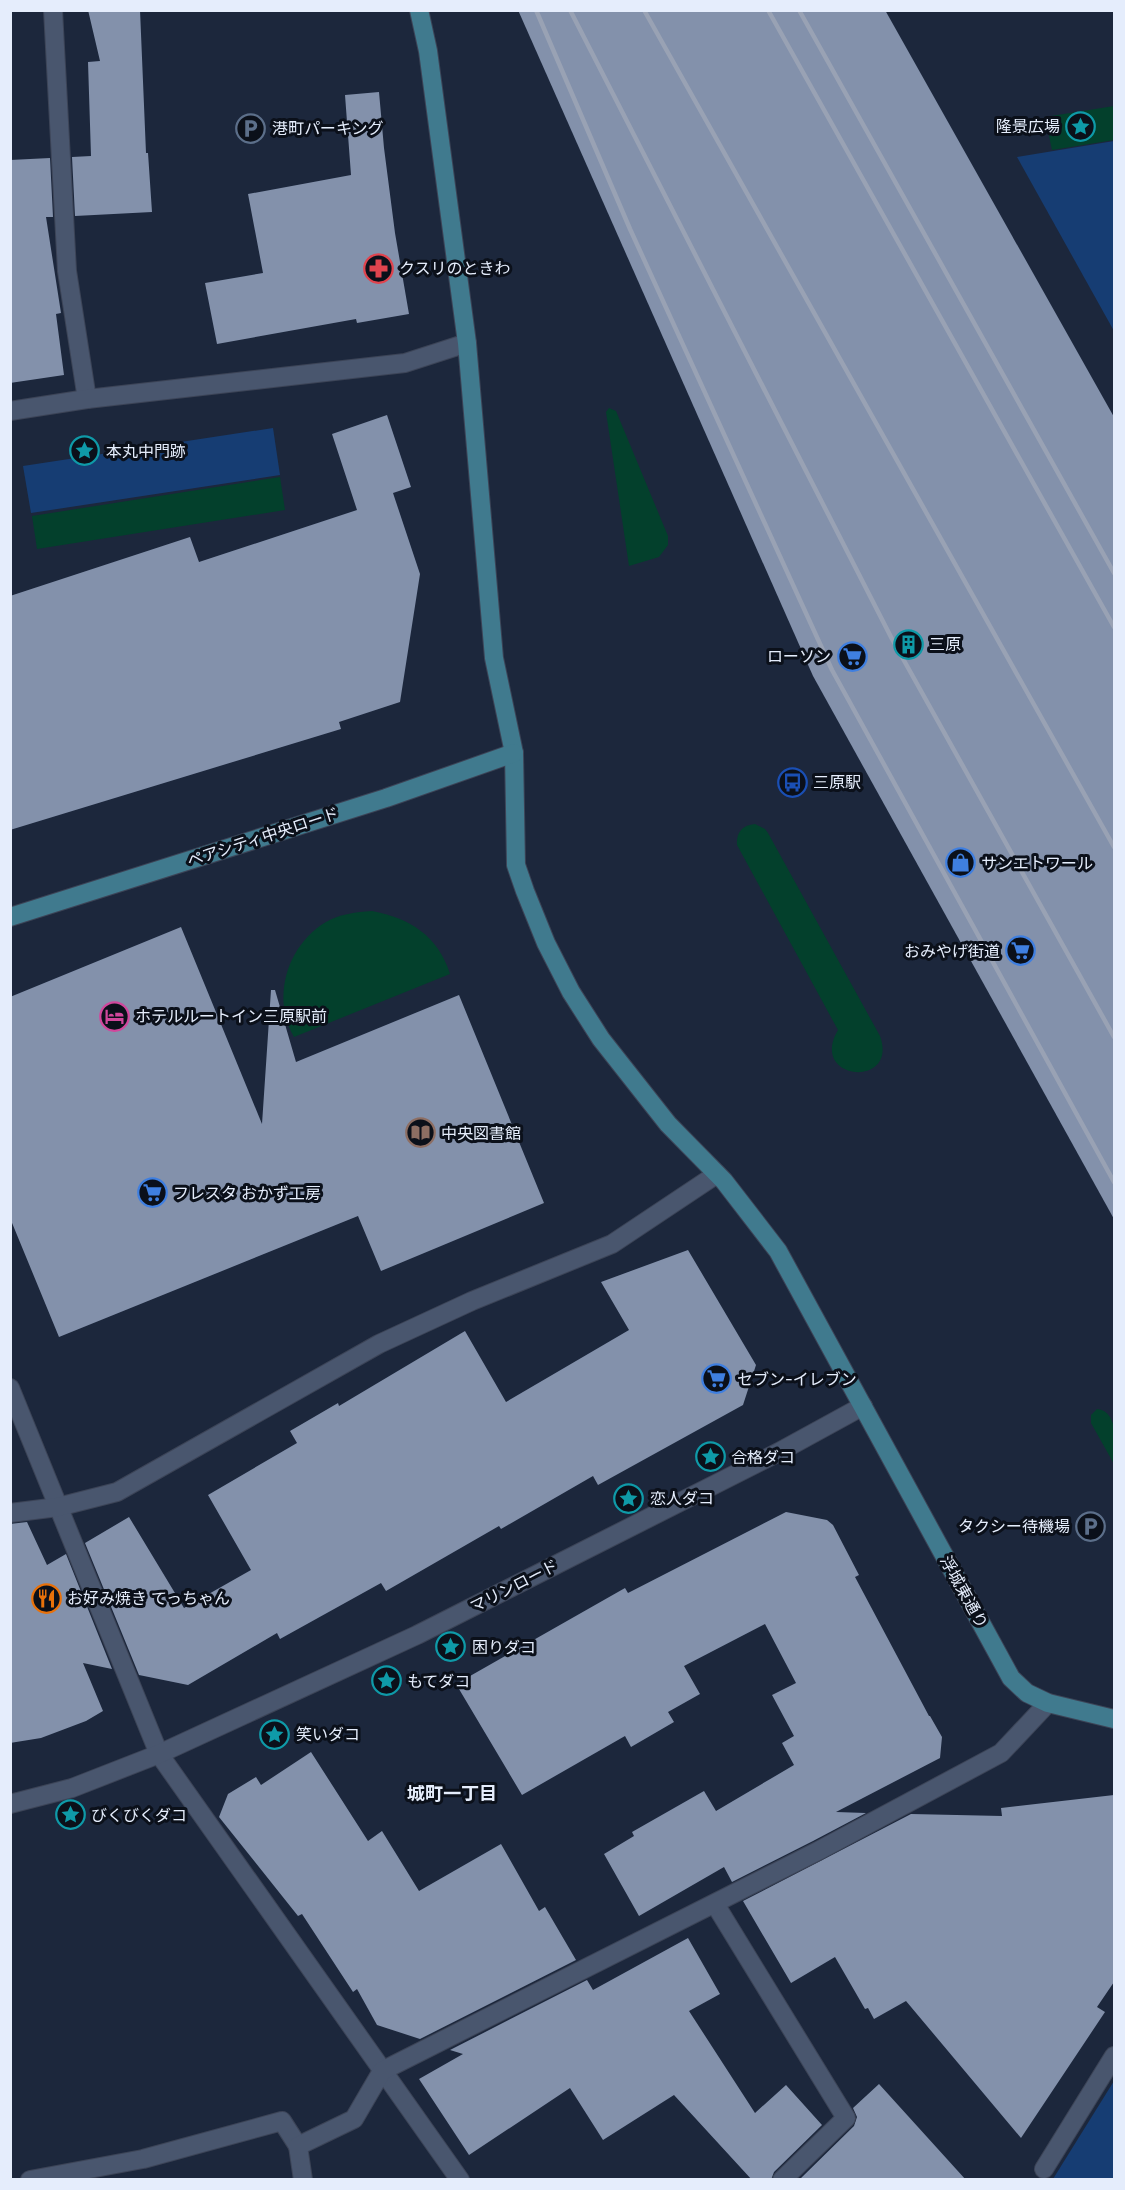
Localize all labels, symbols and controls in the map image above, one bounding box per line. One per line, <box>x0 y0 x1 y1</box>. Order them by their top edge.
place icon: 隆景広場 <box>1065 110 1097 142</box>
parking icon: 港町パーキング <box>235 112 267 144</box>
place label: 隆景広場 <box>996 117 1060 136</box>
place label: 港町パーキング <box>272 119 384 138</box>
pharmacy icon: クスリのときわ <box>362 252 394 284</box>
place label: クスリのときわ <box>399 259 511 278</box>
place icon: 本丸中門跡 <box>69 435 101 467</box>
place label: 本丸中門跡 <box>106 442 186 461</box>
building icon: 三原 <box>892 628 924 660</box>
place label: 三原 <box>929 635 961 654</box>
supermarket icon: ローソン <box>836 640 868 672</box>
place label: ローソン <box>767 647 831 666</box>
bus stop icon: 三原駅 <box>776 766 808 798</box>
place label: 三原駅 <box>813 773 861 792</box>
street label: ペアシティ中央ロード <box>185 803 341 871</box>
shop icon: サンエトワール <box>944 847 976 879</box>
place label: サンエトワール <box>981 854 1093 873</box>
supermarket icon: おみやげ街道 <box>1005 935 1037 967</box>
place label: おみやげ街道 <box>904 942 1000 961</box>
hotel icon: ホテルルートイン三原駅前 <box>98 1000 130 1032</box>
place label: ホテルルートイン三原駅前 <box>135 1007 327 1026</box>
library icon: 中央図書館 <box>404 1117 436 1149</box>
place label: 中央図書館 <box>441 1124 521 1143</box>
supermarket icon: フレスタ おかず工房 <box>136 1177 168 1209</box>
place label: フレスタ おかず工房 <box>173 1184 321 1203</box>
supermarket icon: セブン-イレブン <box>700 1363 732 1395</box>
place label: セブン-イレブン <box>737 1370 857 1389</box>
place icon: 合格ダコ <box>694 1441 726 1473</box>
place label: 合格ダコ <box>731 1448 795 1467</box>
place icon: 恋人ダコ <box>613 1482 645 1514</box>
place label: 恋人ダコ <box>650 1489 714 1508</box>
parking icon: タクシー待機場 <box>1075 1510 1107 1542</box>
place label: タクシー待機場 <box>958 1517 1070 1536</box>
street label: 浮城東通り <box>936 1552 992 1632</box>
street label: マリンロード <box>467 1556 561 1616</box>
restaurant icon: お好み焼き てっちゃん <box>30 1582 62 1614</box>
place label: お好み焼き てっちゃん <box>67 1589 230 1608</box>
place icon: 困りダコ <box>435 1631 467 1663</box>
place label: 困りダコ <box>472 1638 536 1657</box>
place icon: もてダコ <box>370 1665 402 1697</box>
place label: もてダコ <box>407 1672 470 1691</box>
place icon: 笑いダコ <box>259 1718 291 1750</box>
place label: 笑いダコ <box>296 1725 360 1744</box>
district label: 城町一丁目 <box>407 1783 497 1805</box>
place icon: びくびくダコ <box>54 1799 86 1831</box>
place label: びくびくダコ <box>91 1806 187 1825</box>

